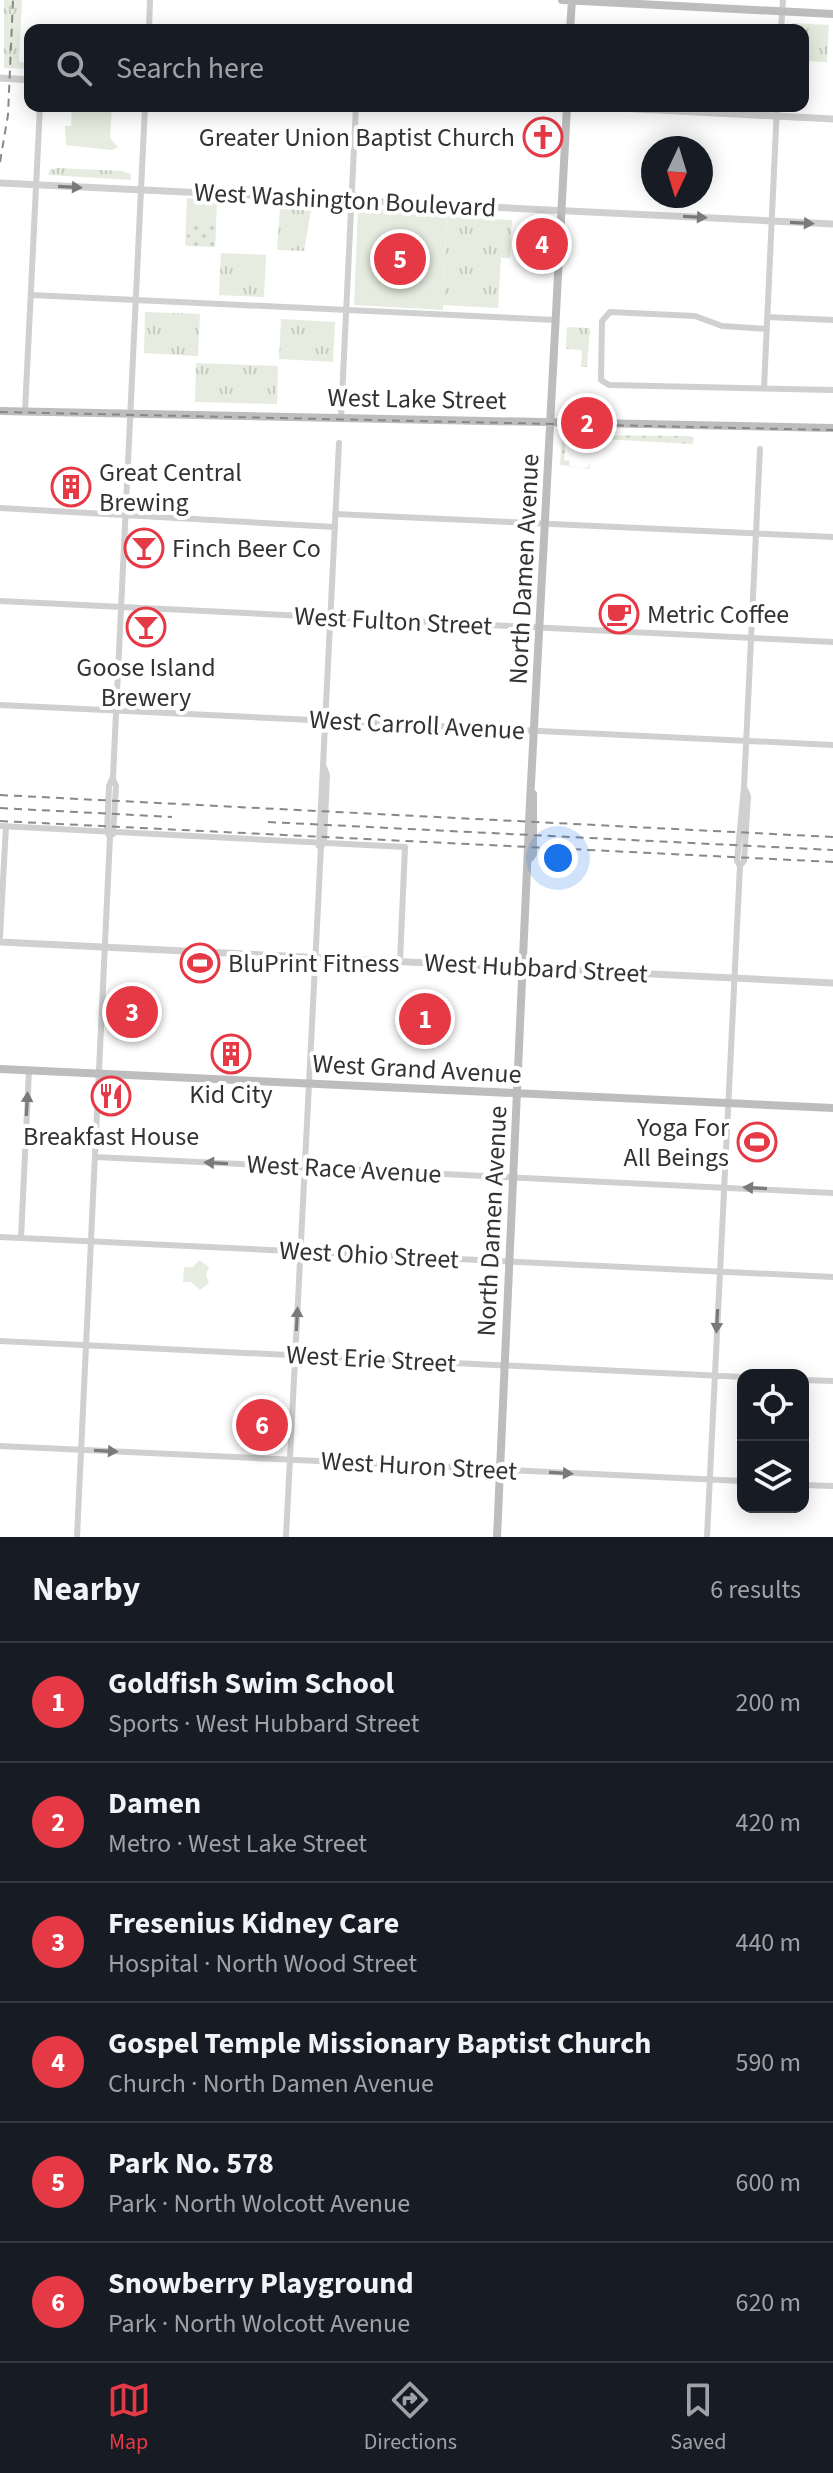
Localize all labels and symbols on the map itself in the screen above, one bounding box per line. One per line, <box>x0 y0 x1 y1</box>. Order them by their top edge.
church icon: Greater Union Baptist Church <box>522 116 564 158</box>
place label: Greater Union Baptist Church <box>199 119 515 156</box>
north arrow <box>641 136 713 208</box>
street label: West Washington Boulevard <box>193 174 497 226</box>
one-way arrow <box>58 180 83 193</box>
one-way arrow <box>683 211 708 224</box>
pin: 4 <box>516 214 568 274</box>
one-way arrow <box>790 216 815 229</box>
pin: 5 <box>374 229 426 289</box>
street label: West Lake Street <box>327 379 507 419</box>
pin: 2 <box>561 393 613 453</box>
street label: North Damen Avenue <box>499 453 549 685</box>
place label: Great Central Brewing <box>99 454 242 521</box>
building icon: Great Central Brewing <box>50 466 92 508</box>
bar icon: Finch Beer Co <box>123 527 165 569</box>
place label: Finch Beer Co <box>172 530 321 567</box>
cafe icon: Metric Coffee <box>598 593 640 635</box>
place label: Metric Coffee <box>647 596 789 633</box>
street label: West Fulton Street <box>293 597 493 645</box>
bar icon: Goose Island Brewery <box>125 606 167 648</box>
place label: Goose Island Brewery <box>76 649 216 716</box>
street label: West Carroll Avenue <box>308 701 526 749</box>
your location <box>538 838 578 878</box>
sports icon: BluPrint Fitness <box>179 942 221 984</box>
street label: West Hubbard Street <box>423 944 649 992</box>
place label: BluPrint Fitness <box>228 945 399 982</box>
pin: 3 <box>106 982 158 1042</box>
pin: 1 <box>399 989 451 1049</box>
building icon: Kid City <box>210 1033 252 1075</box>
street label: West Grand Avenue <box>312 1045 522 1093</box>
restaurant icon: Breakfast House <box>90 1075 132 1117</box>
place label: Kid City <box>189 1076 273 1113</box>
one-way arrow <box>21 1091 34 1116</box>
street label: North Damen Avenue <box>467 1105 517 1337</box>
place label: Yoga For All Beings <box>624 1109 730 1176</box>
place label: Breakfast House <box>23 1118 199 1155</box>
sports icon: Yoga For All Beings <box>736 1121 778 1163</box>
street label: West Race Avenue <box>246 1145 442 1193</box>
one-way arrow <box>203 1156 228 1169</box>
one-way arrow <box>742 1182 767 1195</box>
street label: West Ohio Street <box>278 1232 460 1278</box>
one-way arrow <box>291 1306 304 1331</box>
one-way arrow <box>711 1309 724 1334</box>
street label: West Erie Street <box>285 1336 457 1382</box>
pin: 6 <box>236 1395 288 1455</box>
street label: West Huron Street <box>320 1442 518 1490</box>
one-way arrow <box>94 1445 119 1458</box>
one-way arrow <box>549 1466 574 1479</box>

